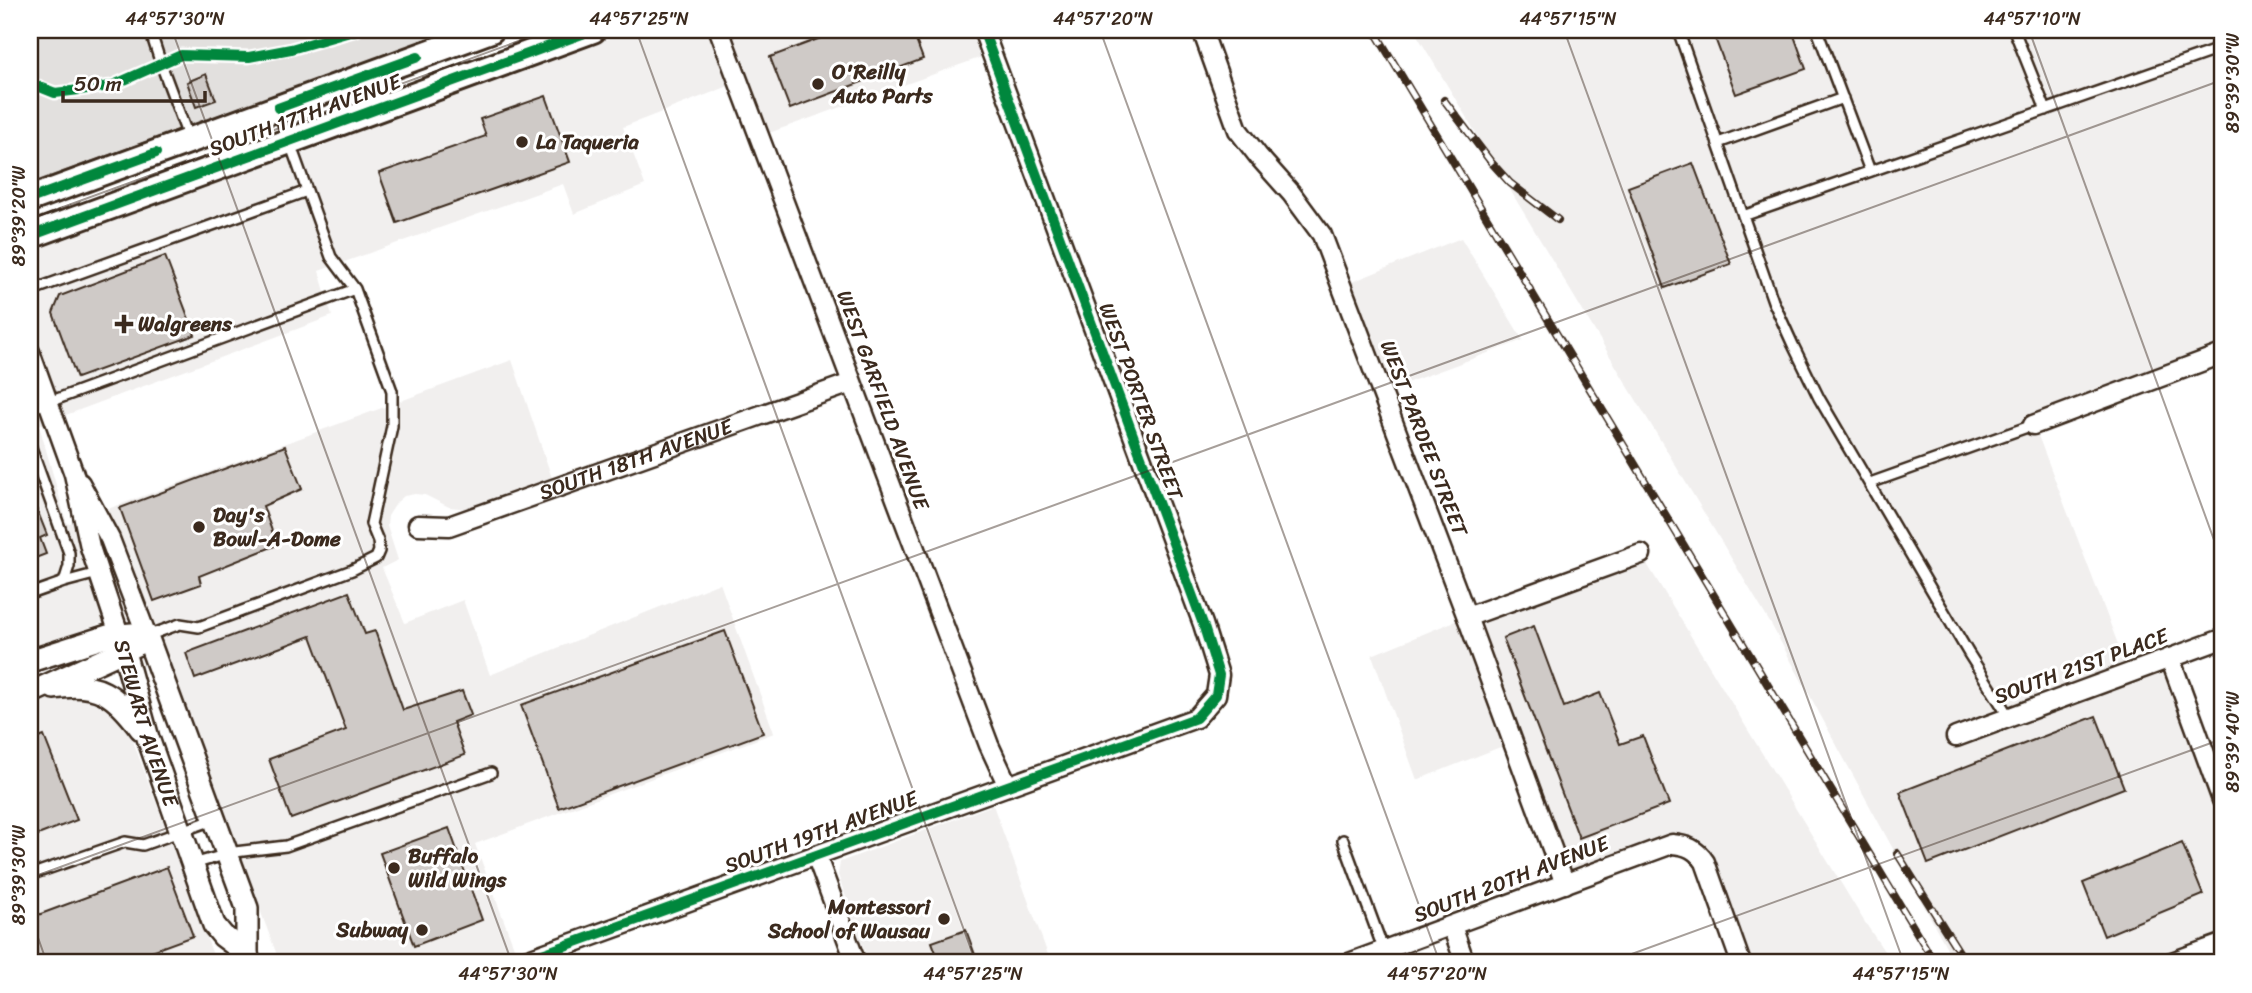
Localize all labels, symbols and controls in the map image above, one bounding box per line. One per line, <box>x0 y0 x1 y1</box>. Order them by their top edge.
text: 44°57'30"N <box>125 3 225 35</box>
text: 44°57'25"N <box>589 3 689 35</box>
text: 44°57'20"N <box>1053 3 1153 35</box>
text: 44°57'15"N <box>1520 3 1617 35</box>
text: 44°57'10"N <box>1983 3 2081 35</box>
text: 89°39'30"W <box>2217 32 2249 133</box>
place label: O'Reilly Auto Parts <box>831 53 934 115</box>
scale bar <box>63 60 205 104</box>
street label: SOUTH 17TH AVENUE <box>203 62 408 167</box>
text: 50 m <box>74 65 122 103</box>
marker: O'Reilly Auto Parts <box>810 76 826 92</box>
place label: La Taqueria <box>536 123 639 161</box>
marker: La Taqueria <box>514 134 530 150</box>
text: 89°39'20"W <box>3 165 35 266</box>
street label: WEST GARFIELD AVENUE <box>826 285 941 517</box>
street label: WEST PORTER STREET <box>1088 297 1195 507</box>
place label: Walgreens <box>138 305 232 343</box>
marker: Walgreens <box>116 316 132 332</box>
street label: WEST PARDEE STREET <box>1369 334 1479 543</box>
street label: SOUTH 18TH AVENUE <box>533 407 739 512</box>
place label: Day's Bowl-A-Dome <box>213 496 341 558</box>
marker: Day's Bowl-A-Dome <box>191 519 207 535</box>
street label: SOUTH 21ST PLACE <box>1988 616 2175 715</box>
street label: STEWART AVENUE <box>102 635 190 813</box>
text: 89°39'40"W <box>2217 690 2249 793</box>
street label: SOUTH 19TH AVENUE <box>719 779 924 885</box>
text: 89°39'30"W <box>3 824 35 925</box>
street label: SOUTH 20TH AVENUE <box>1408 824 1616 934</box>
place label: Buffalo Wild Wings <box>408 837 507 899</box>
marker: Buffalo Wild Wings <box>386 860 402 876</box>
place label: Montessori School of Wausau <box>767 888 931 950</box>
place label: Subway <box>335 911 409 949</box>
marker: Montessori School of Wausau <box>936 911 952 927</box>
marker: Subway <box>414 922 430 938</box>
text: 44°57'30"N <box>458 958 558 990</box>
text: 44°57'25"N <box>923 958 1023 990</box>
text: 44°57'20"N <box>1387 958 1487 990</box>
text: 44°57'15"N <box>1853 958 1950 990</box>

